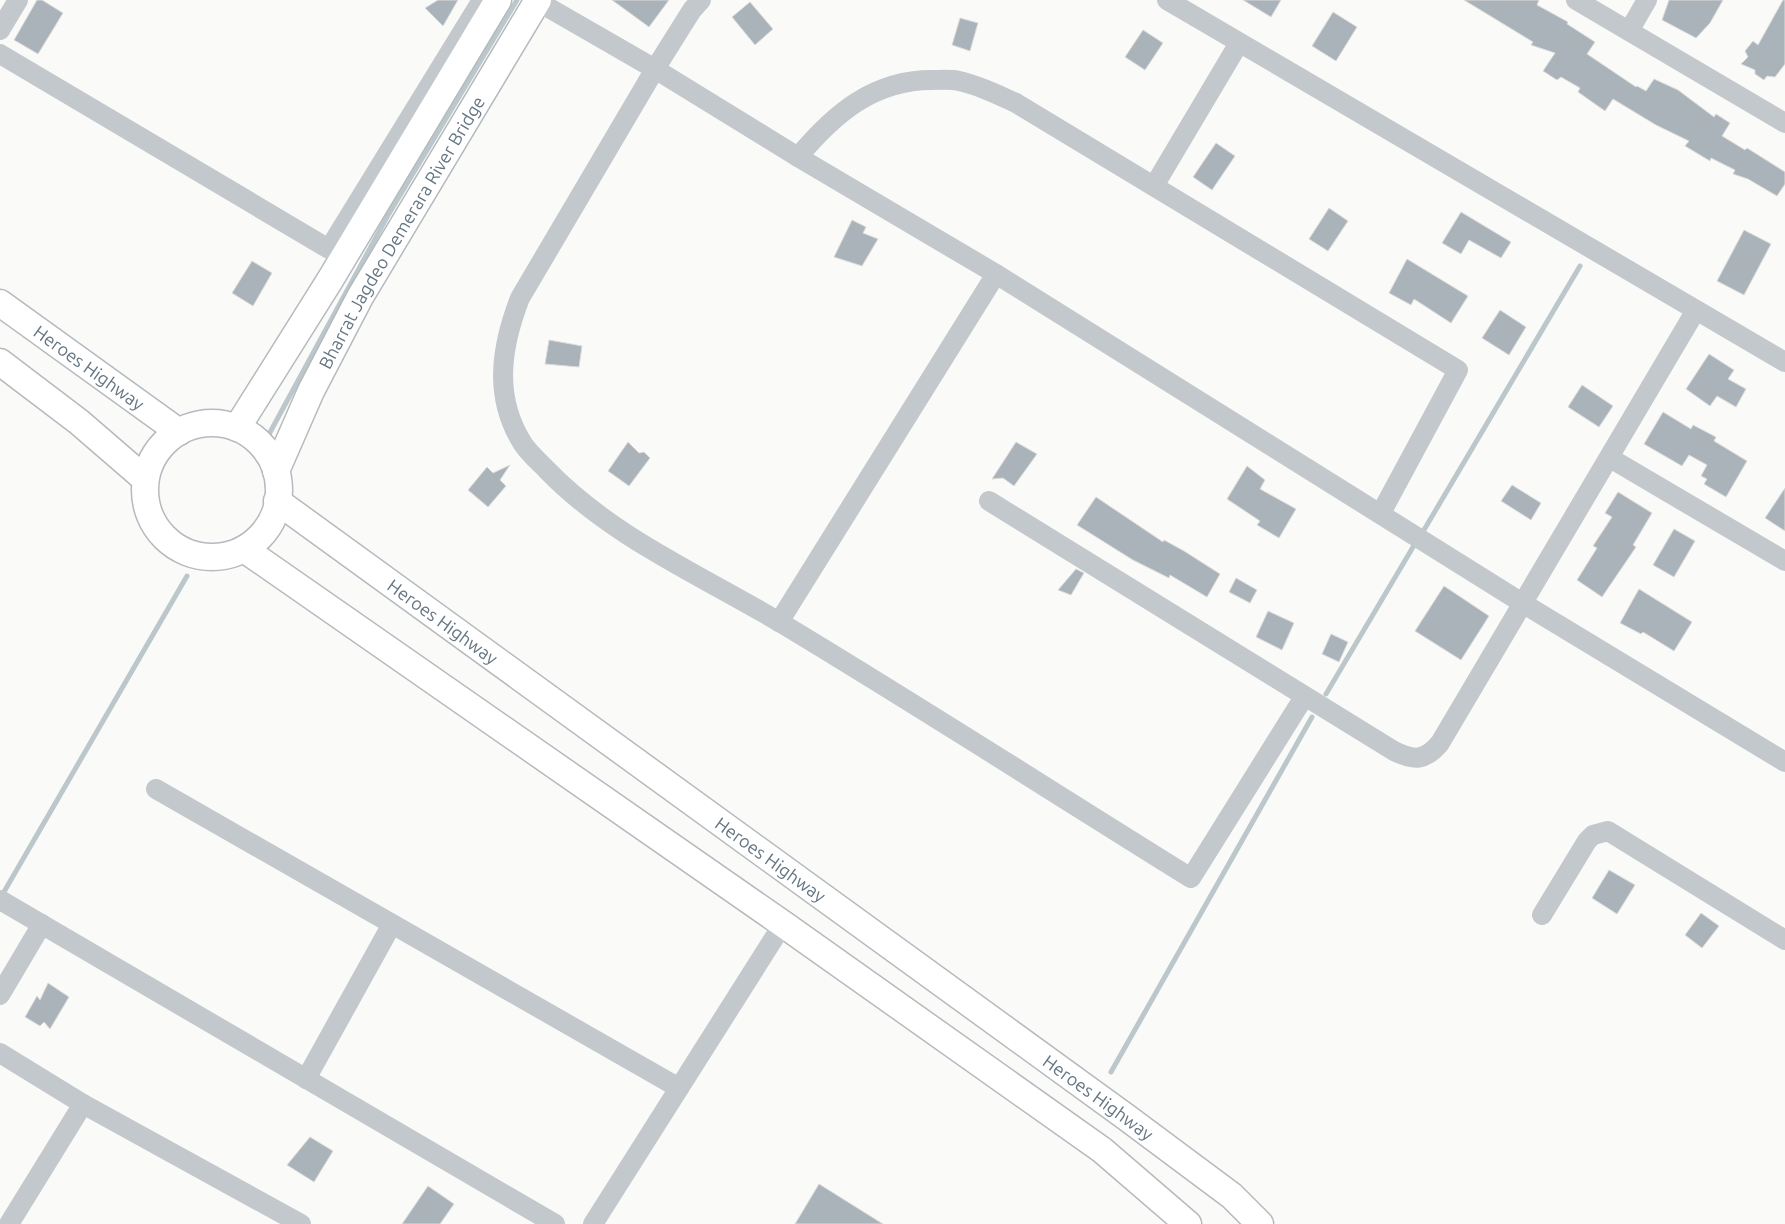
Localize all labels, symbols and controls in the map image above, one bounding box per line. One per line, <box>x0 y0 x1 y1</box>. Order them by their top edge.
street label: Bharrat Jagdeo Demerara River Bridge <box>315 92 488 372</box>
street label: Heroes Highway <box>30 321 149 414</box>
street label: Heroes Highway <box>384 575 502 668</box>
street label: Heroes Highway <box>712 813 830 906</box>
street label: Heroes Highway <box>1040 1050 1158 1144</box>

